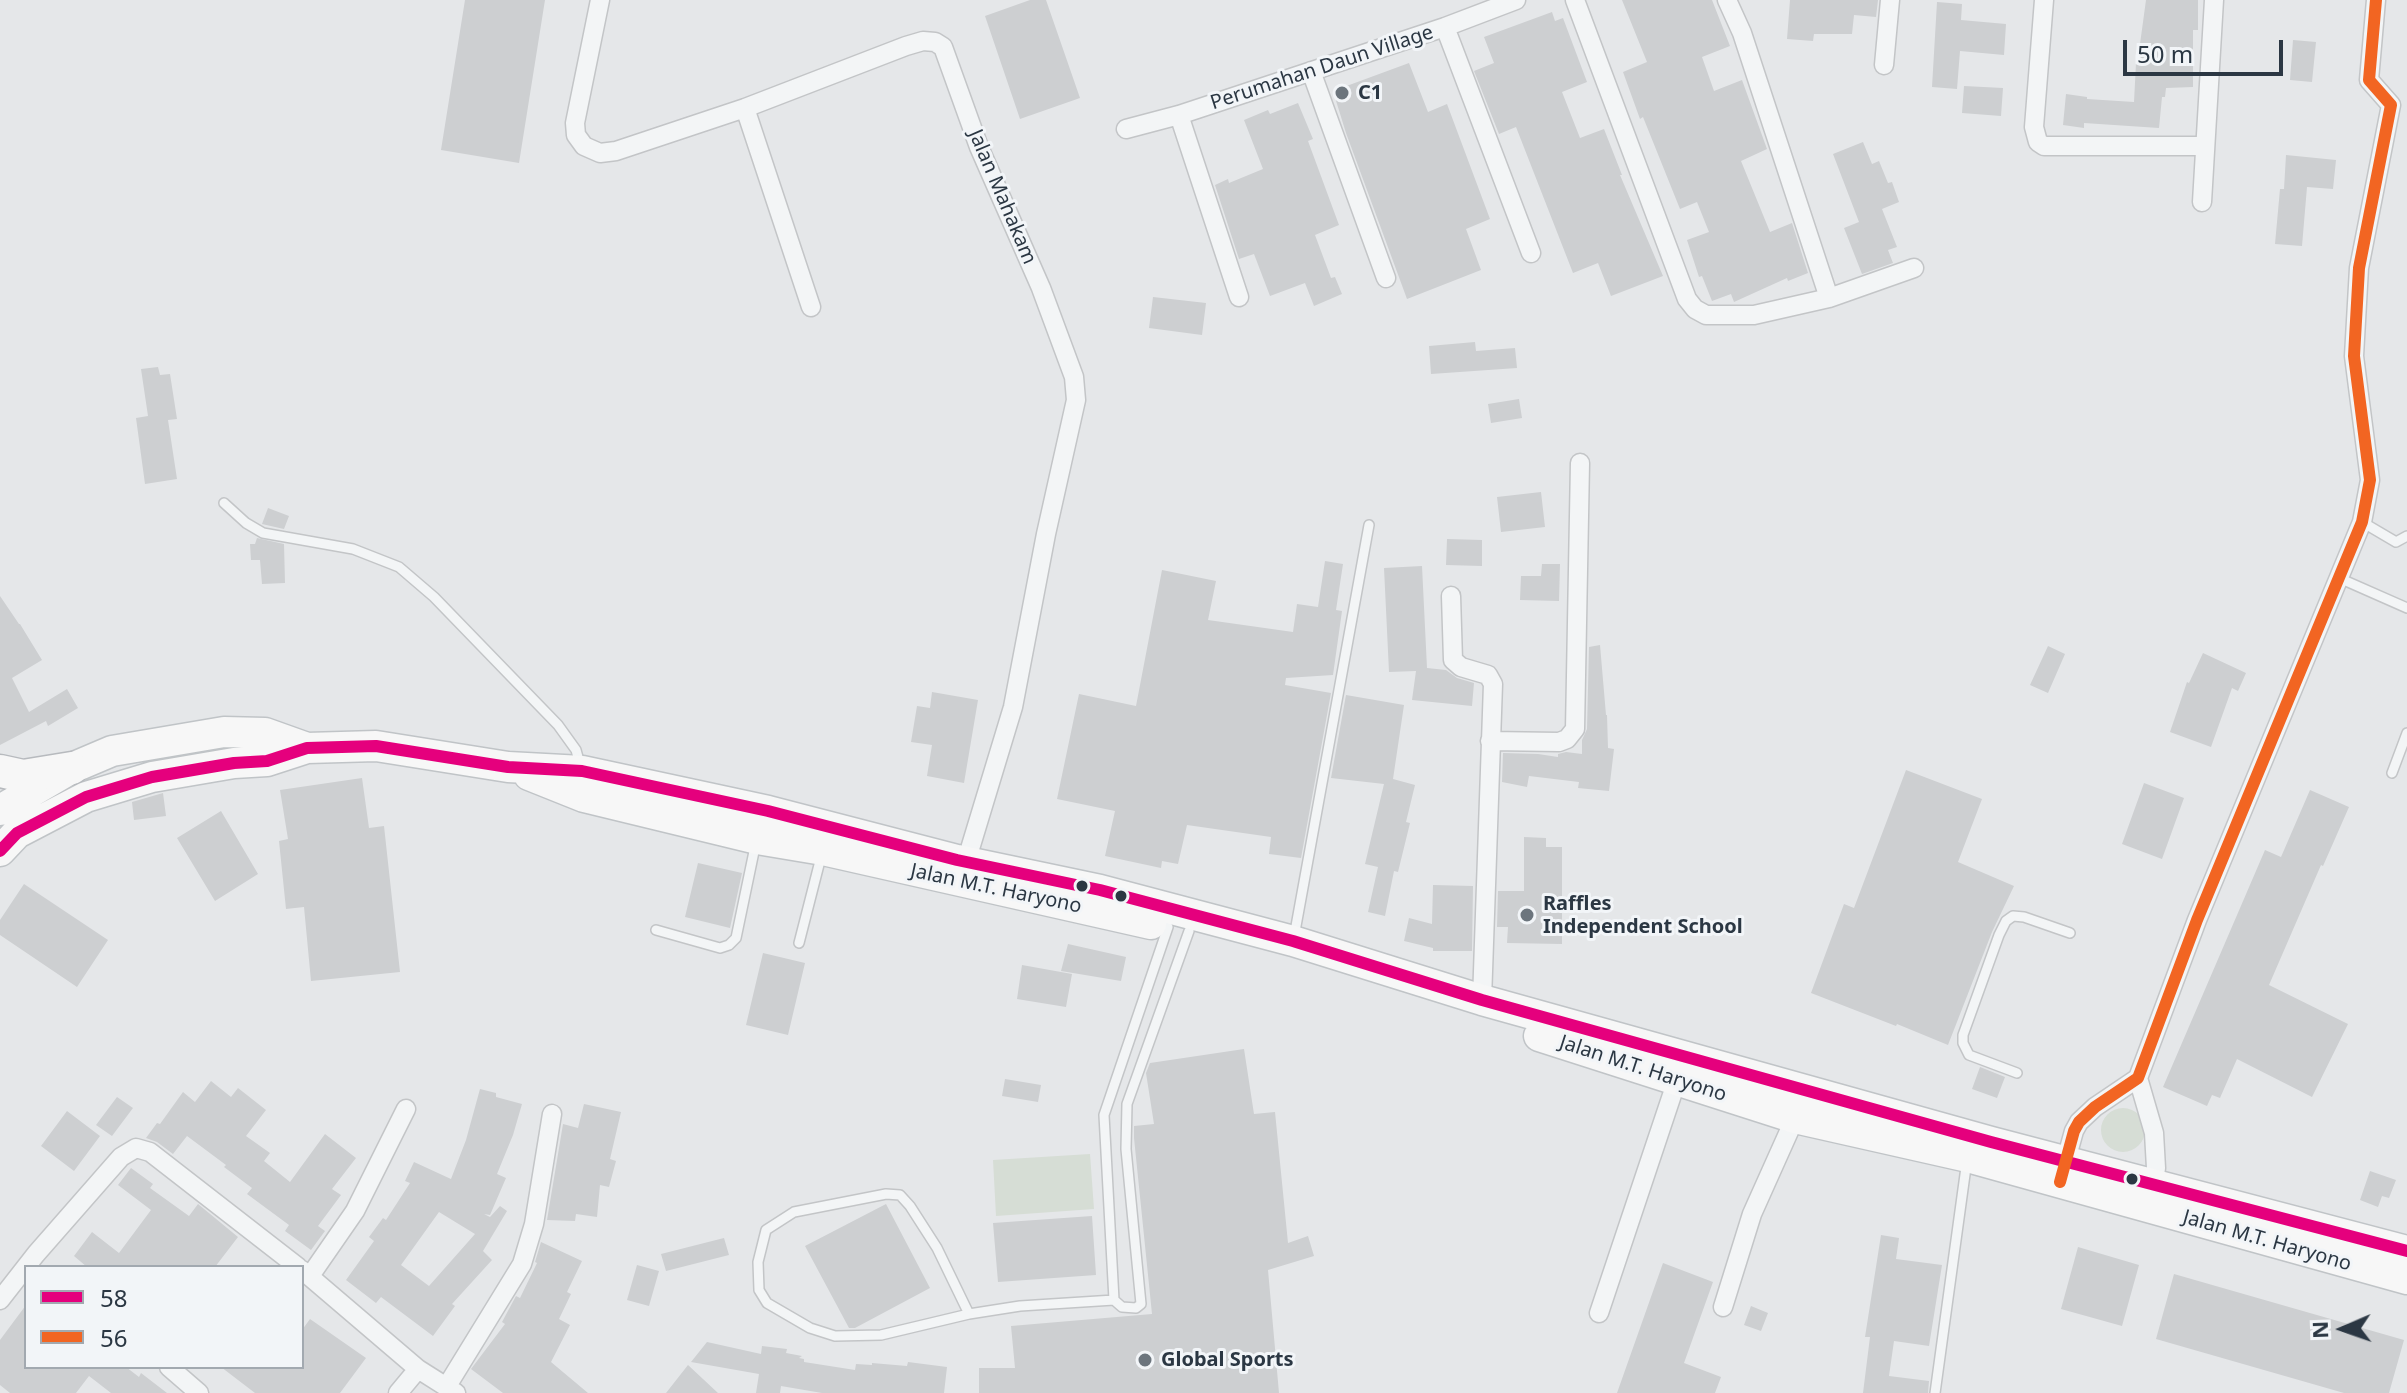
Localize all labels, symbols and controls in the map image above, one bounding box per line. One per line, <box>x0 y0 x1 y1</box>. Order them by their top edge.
street label: Perumahan Daun Village <box>1207 21 1437 115</box>
scale bar <box>2127 24 2287 74</box>
text: 50 m <box>2137 37 2193 70</box>
place label: C1 <box>1358 81 1382 105</box>
marker: C1 <box>1333 84 1351 102</box>
street label: Jalan Mahakam <box>963 126 1041 268</box>
street label: Jalan M.T. Haryono <box>908 859 1084 919</box>
unlabelled marker <box>1074 878 1090 894</box>
unlabelled marker <box>1113 888 1129 904</box>
place label: Raffles Independent School <box>1543 892 1743 939</box>
marker: Raffles Independent School <box>1518 906 1536 924</box>
street label: Jalan M.T. Haryono <box>1556 1031 1730 1107</box>
unlabelled marker <box>2124 1171 2140 1187</box>
street label: Jalan M.T. Haryono <box>2180 1205 2354 1277</box>
legend <box>24 1265 304 1369</box>
text: 58 <box>100 1281 127 1314</box>
north arrow <box>2303 1289 2383 1369</box>
text: N <box>2304 1320 2334 1339</box>
text: 56 <box>100 1321 127 1354</box>
place label: Global Sports <box>1161 1348 1294 1372</box>
marker: Global Sports <box>1136 1351 1154 1369</box>

